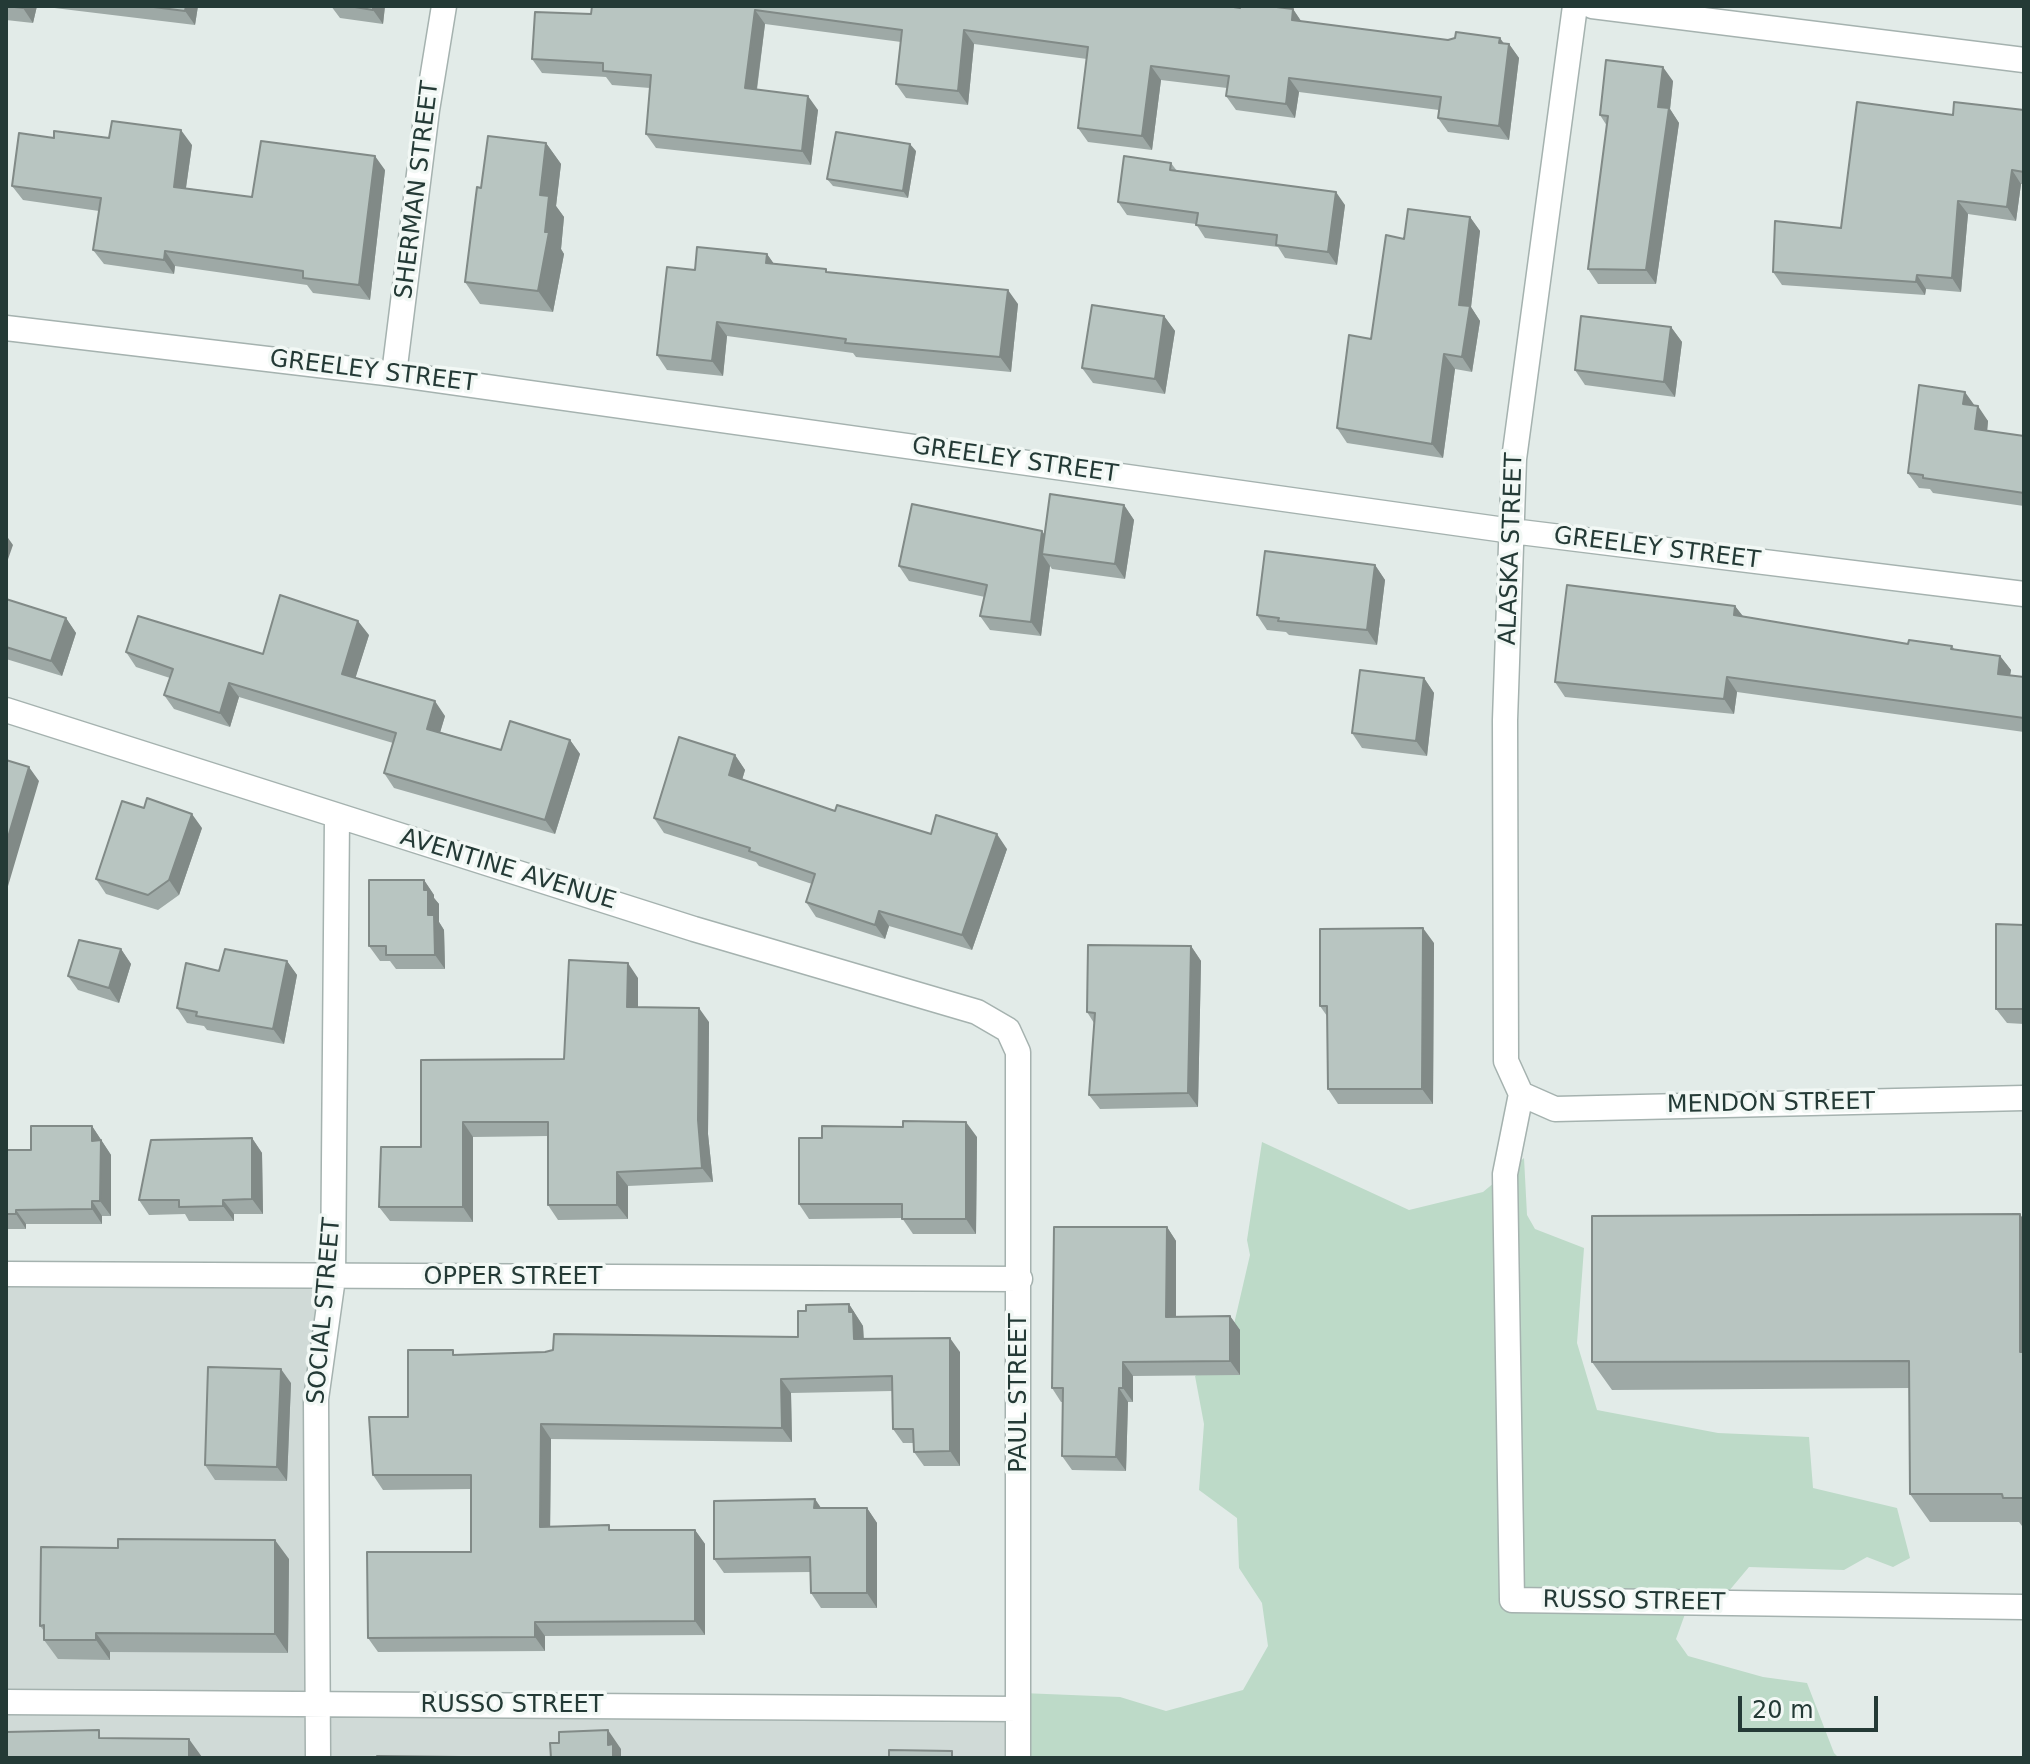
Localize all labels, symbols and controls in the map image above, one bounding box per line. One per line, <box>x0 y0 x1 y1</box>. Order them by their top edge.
street label: SHERMAN STREET <box>390 79 446 301</box>
street label: GREELEY STREET <box>268 345 478 399</box>
street label: GREELEY STREET <box>910 432 1120 490</box>
street label: ALASKA STREET <box>1494 452 1530 646</box>
street label: GREELEY STREET <box>1552 522 1762 576</box>
street label: AVENTINE AVENUE <box>397 823 619 917</box>
street label: MENDON STREET <box>1667 1088 1875 1120</box>
street label: SOCIAL STREET <box>303 1217 347 1405</box>
street label: OPPER STREET <box>424 1264 602 1292</box>
street label: PAUL STREET <box>1006 1313 1034 1473</box>
street label: RUSSO STREET <box>1542 1586 1726 1618</box>
scale bar <box>1742 1680 1882 1730</box>
street label: RUSSO STREET <box>421 1692 603 1720</box>
text: 20 m <box>1752 1696 1814 1724</box>

